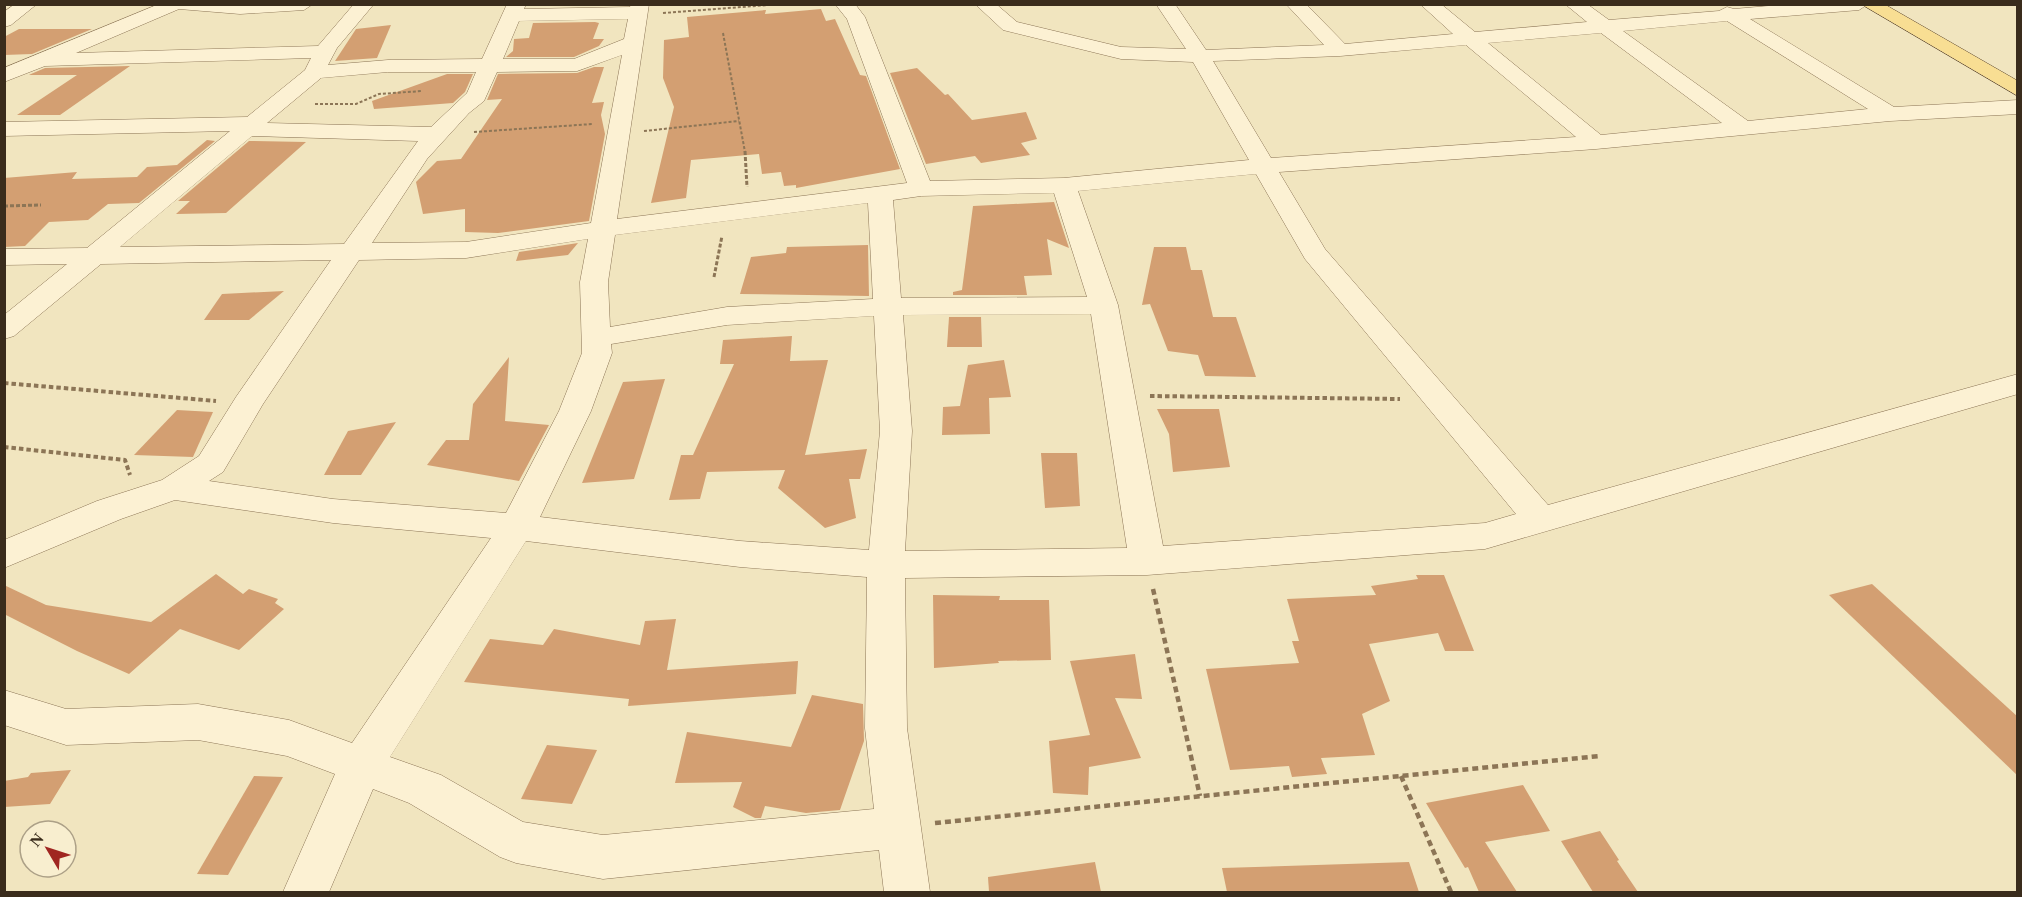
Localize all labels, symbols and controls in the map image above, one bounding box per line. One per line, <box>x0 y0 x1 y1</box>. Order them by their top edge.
north arrow <box>18 819 78 879</box>
text: N <box>26 830 47 850</box>

